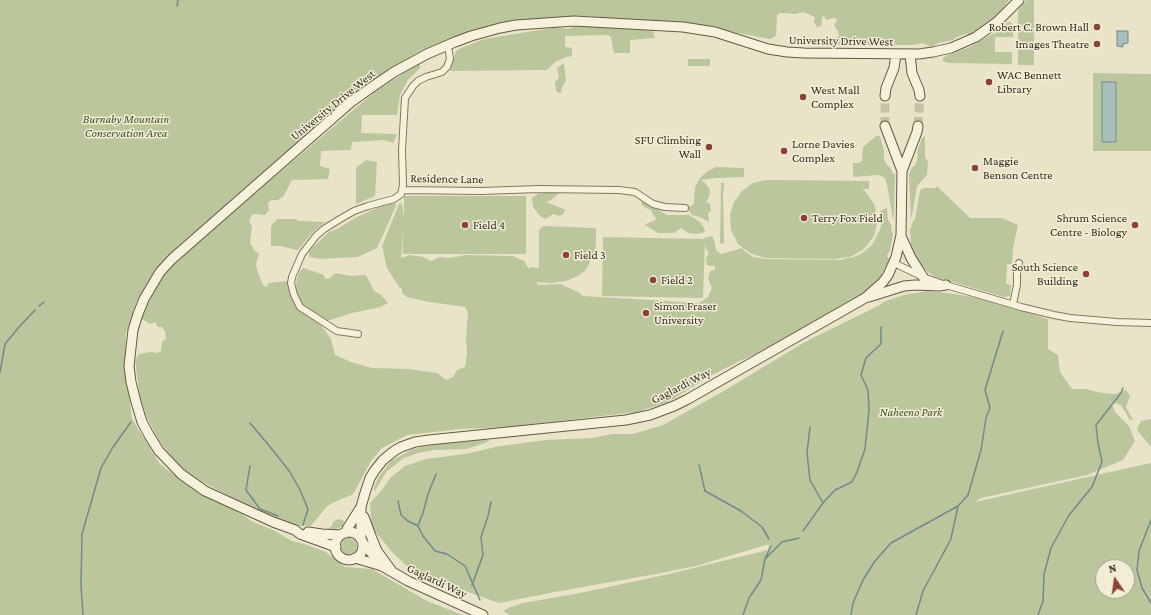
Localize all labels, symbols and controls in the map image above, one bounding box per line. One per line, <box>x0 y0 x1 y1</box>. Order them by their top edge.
place label: Robert C. Brown Hall <box>989 20 1089 34</box>
marker: Robert C. Brown Hall <box>1092 22 1102 32</box>
street label: University Drive West <box>789 33 893 49</box>
place label: Images Theatre <box>1015 37 1089 51</box>
marker: Images Theatre <box>1092 39 1102 49</box>
street label: University Drive West <box>288 66 378 144</box>
place label: WAC Bennett Library <box>997 68 1062 96</box>
marker: WAC Bennett Library <box>984 77 994 87</box>
place label: West Mall Complex <box>811 83 860 111</box>
marker: West Mall Complex <box>798 92 808 102</box>
park label: Burnaby Mountain Conservation Area <box>83 112 169 140</box>
place label: SFU Climbing Wall <box>635 133 701 161</box>
place label: Lorne Davies Complex <box>792 137 854 165</box>
marker: SFU Climbing Wall <box>704 142 714 152</box>
marker: Lorne Davies Complex <box>779 146 789 156</box>
place label: Maggie Benson Centre <box>983 154 1053 182</box>
marker: Maggie Benson Centre <box>970 163 980 173</box>
street label: Residence Lane <box>410 171 484 187</box>
place label: Terry Fox Field <box>812 211 883 225</box>
place label: Shrum Science Centre - Biology <box>1050 211 1127 239</box>
marker: Terry Fox Field <box>799 213 809 223</box>
place label: Field 4 <box>473 218 505 232</box>
marker: Field 4 <box>460 220 470 230</box>
marker: Shrum Science Centre - Biology <box>1130 220 1140 230</box>
place label: Field 3 <box>574 248 606 262</box>
marker: Field 3 <box>561 250 571 260</box>
place label: South Science Building <box>1012 260 1078 288</box>
marker: South Science Building <box>1081 269 1091 279</box>
place label: Field 2 <box>661 273 693 287</box>
marker: Field 2 <box>648 275 658 285</box>
place label: Simon Fraser University <box>654 299 717 327</box>
marker: Simon Fraser University <box>641 308 651 318</box>
street label: Gaglardi Way <box>649 365 713 407</box>
park label: Naheeno Park <box>880 405 942 419</box>
north arrow <box>1095 559 1135 599</box>
street label: Gaglardi Way <box>405 561 469 601</box>
text: N <box>1108 562 1118 575</box>

